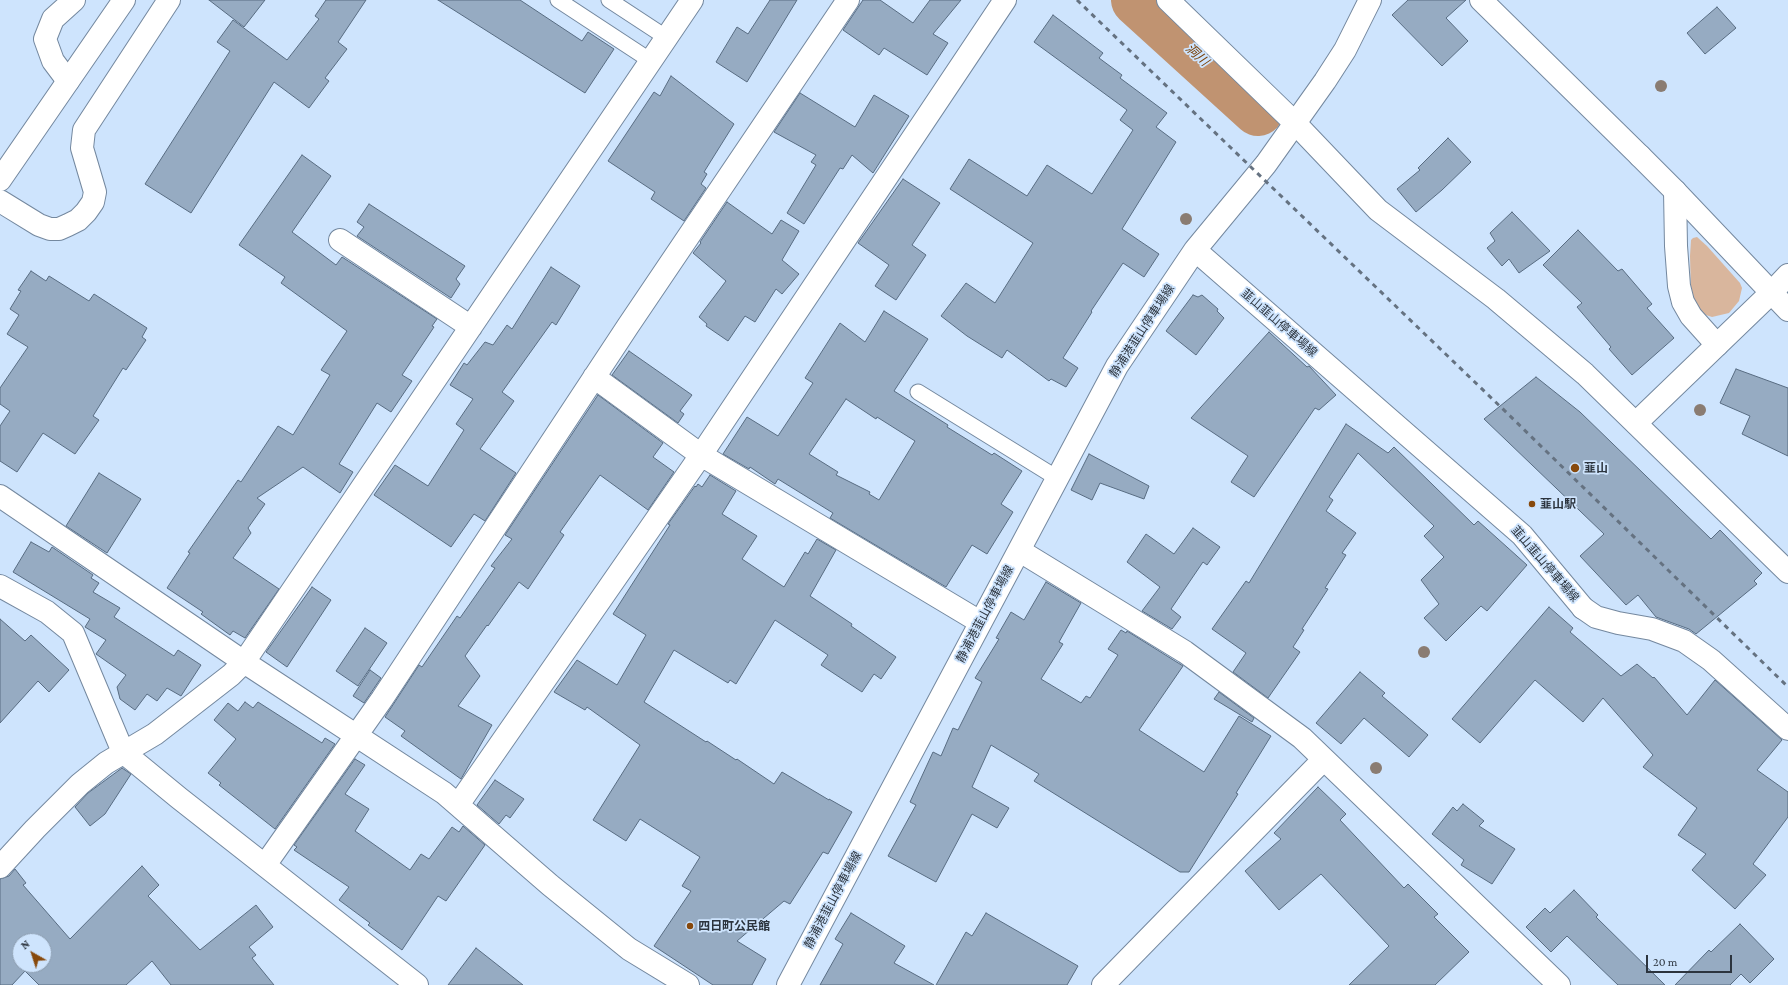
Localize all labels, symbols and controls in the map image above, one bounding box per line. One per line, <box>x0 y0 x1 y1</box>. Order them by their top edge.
water label: 洞川 <box>1182 41 1212 69</box>
street label: 静浦港韮山停車場線 <box>1107 282 1177 380</box>
street label: 韮山韮山停車場線 <box>1238 286 1320 360</box>
place label: 韮山 <box>1584 461 1608 475</box>
marker: 韮山 <box>1569 462 1581 474</box>
place label: 韮山駅 <box>1540 497 1576 511</box>
marker: 韮山駅 <box>1527 499 1537 509</box>
street label: 韮山韮山停車場線 <box>1508 523 1582 605</box>
street label: 静浦港韮山停車場線 <box>953 563 1017 665</box>
street label: 静浦港韮山停車場線 <box>801 849 865 951</box>
place label: 四日町公民館 <box>698 919 770 933</box>
marker: 四日町公民館 <box>685 921 695 931</box>
north arrow <box>12 933 52 973</box>
text: N <box>18 937 32 951</box>
scale bar <box>1648 947 1734 973</box>
text: 20 m <box>1653 955 1677 969</box>

